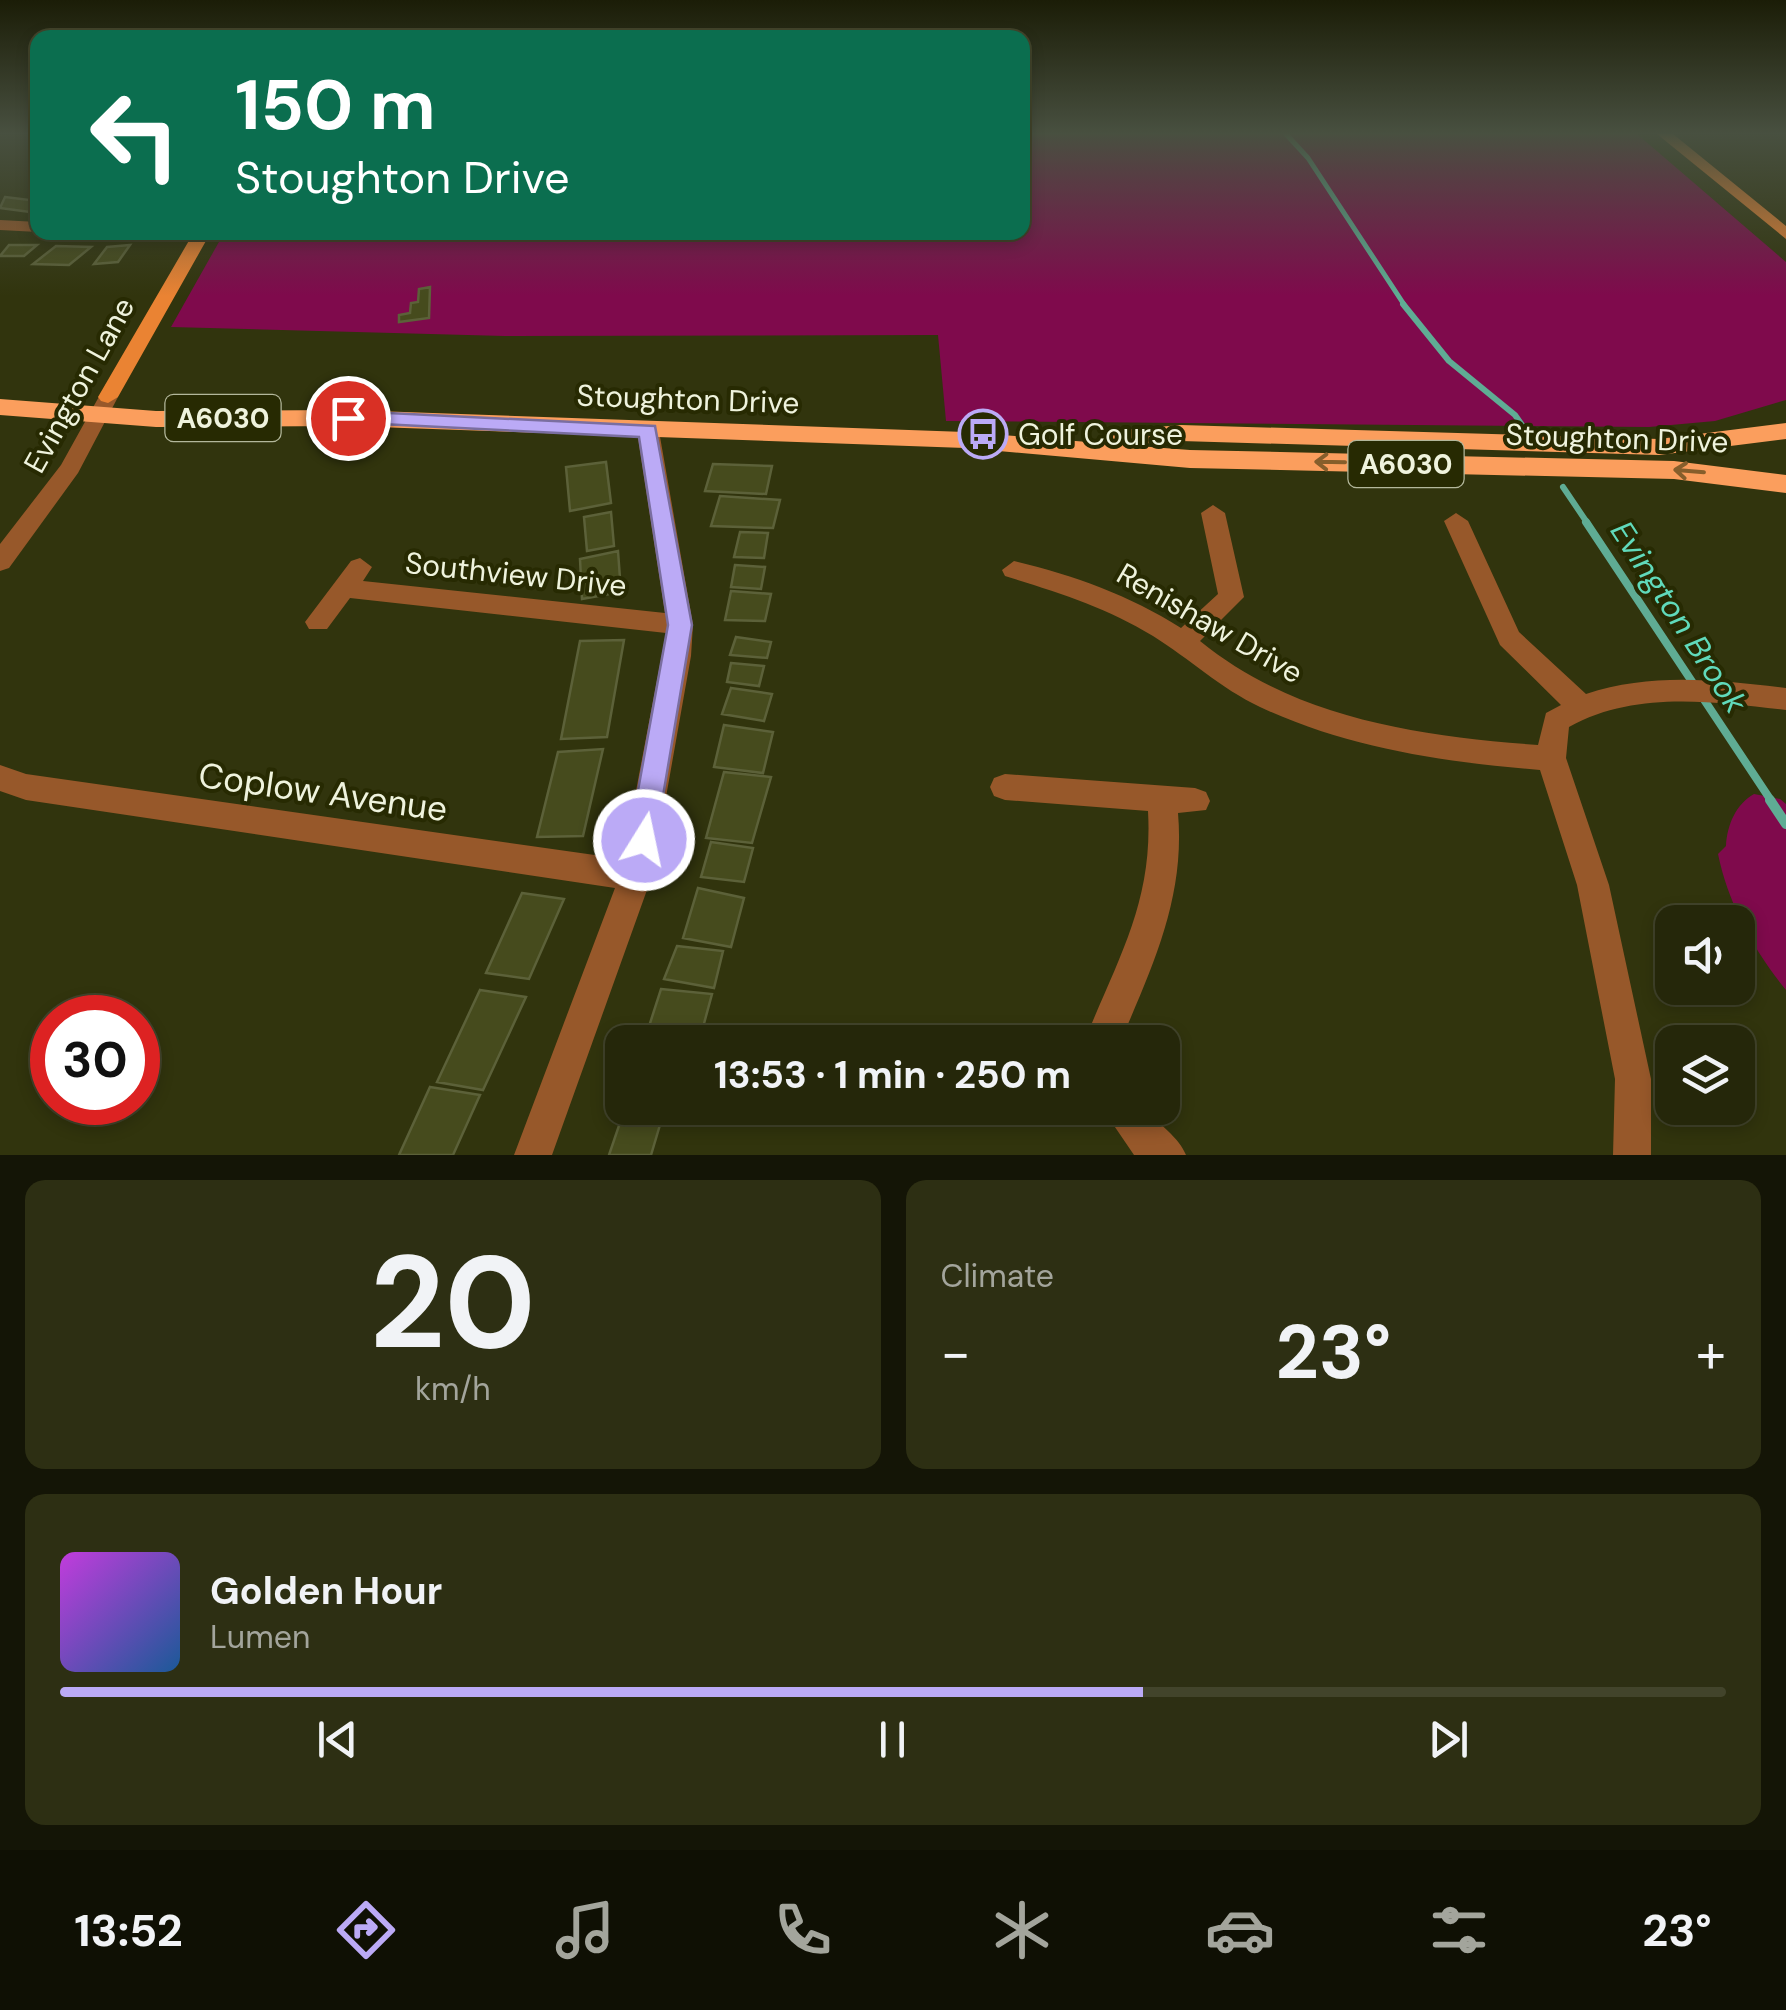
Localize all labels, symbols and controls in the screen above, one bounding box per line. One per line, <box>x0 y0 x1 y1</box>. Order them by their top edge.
text: 150 m <box>235 60 436 151</box>
icon: left <box>70 70 200 200</box>
text: Stoughton Drive <box>235 148 570 207</box>
street label: Evington Lane <box>15 290 143 480</box>
pin <box>306 376 391 461</box>
street label: Stoughton Drive <box>576 376 800 422</box>
icon: arrive <box>321 391 376 446</box>
road number: A6030 <box>166 395 280 441</box>
bus stop icon: Golf Course <box>957 408 1009 460</box>
place label: Golf Course <box>1018 415 1183 454</box>
street label: Stoughton Drive <box>1505 415 1729 461</box>
road number: A6030 <box>1348 441 1464 487</box>
one-way arrow <box>1314 452 1346 472</box>
one-way arrow <box>1674 462 1706 481</box>
water label: Evington Brook <box>1601 513 1757 722</box>
street label: Southview Drive <box>403 543 629 605</box>
street label: Renishaw Drive <box>1110 554 1310 692</box>
street label: Coplow Avenue <box>196 752 450 832</box>
position arrow <box>592 788 696 892</box>
map controls <box>1655 905 1755 1125</box>
button: sound <box>1655 905 1755 1005</box>
speed limit sign: 30 <box>30 995 160 1125</box>
button: layers <box>1655 1025 1755 1125</box>
text: 13:53 · 1 min · 250 m <box>714 1050 1071 1100</box>
text: 20 <box>370 1218 536 1387</box>
text: Climate <box>941 1255 1054 1297</box>
text: 23° <box>1275 1304 1391 1401</box>
text: − <box>941 1317 971 1389</box>
text: + <box>1696 1317 1726 1389</box>
text: km/h <box>415 1368 491 1410</box>
text: Golden Hour <box>210 1566 442 1616</box>
text: Lumen <box>210 1616 310 1658</box>
icon: previous <box>310 1712 365 1767</box>
icon: pause <box>865 1712 920 1767</box>
icon: next <box>1421 1712 1476 1767</box>
icon: directions <box>331 1895 401 1965</box>
icon: music <box>550 1895 620 1965</box>
icon: phone <box>768 1895 838 1965</box>
icon: climate <box>987 1895 1057 1965</box>
icon: car <box>1205 1895 1275 1965</box>
icon: filters <box>1424 1895 1494 1965</box>
text: 13:52 <box>74 1901 183 1960</box>
text: 23° <box>1642 1901 1712 1960</box>

